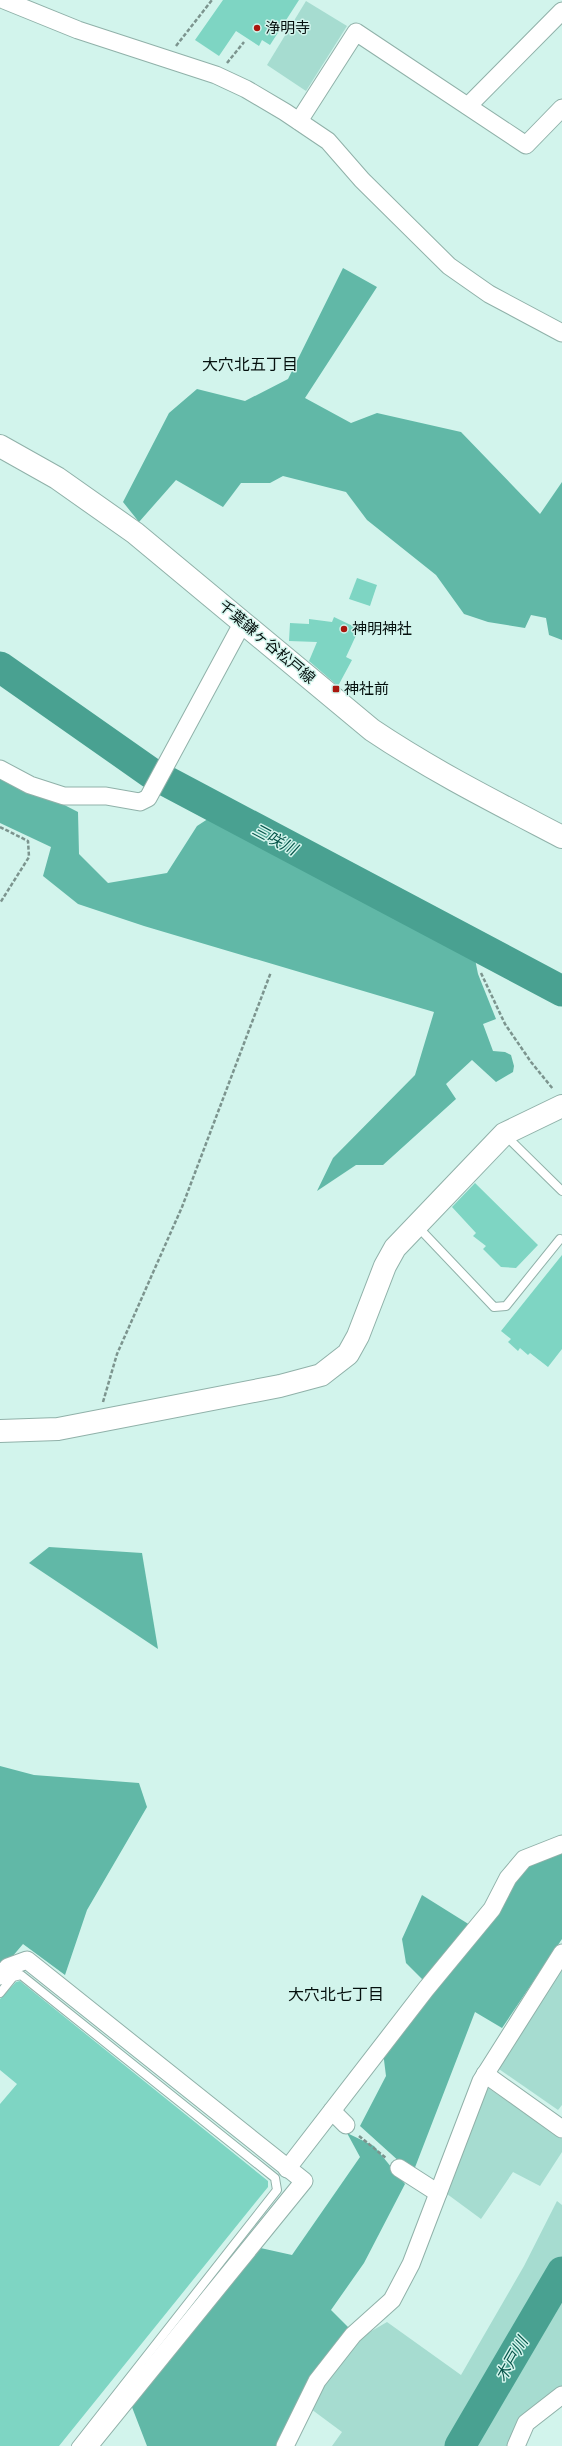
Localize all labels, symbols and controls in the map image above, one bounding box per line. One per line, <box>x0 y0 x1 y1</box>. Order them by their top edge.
place label: 浄明寺 <box>265 18 310 37</box>
marker: 浄明寺 <box>252 23 262 33</box>
district label: 大穴北五丁目 <box>202 354 298 374</box>
street label: 千葉鎌ヶ谷松戸線 <box>215 596 319 687</box>
place label: 神明神社 <box>352 619 412 638</box>
marker: 神明神社 <box>339 624 349 634</box>
place label: 神社前 <box>344 679 389 698</box>
marker: 神社前 <box>331 684 341 694</box>
water label: 三咲川 <box>249 819 303 860</box>
district label: 大穴北七丁目 <box>288 1984 384 2004</box>
water label: 木戸川 <box>490 2331 533 2385</box>

